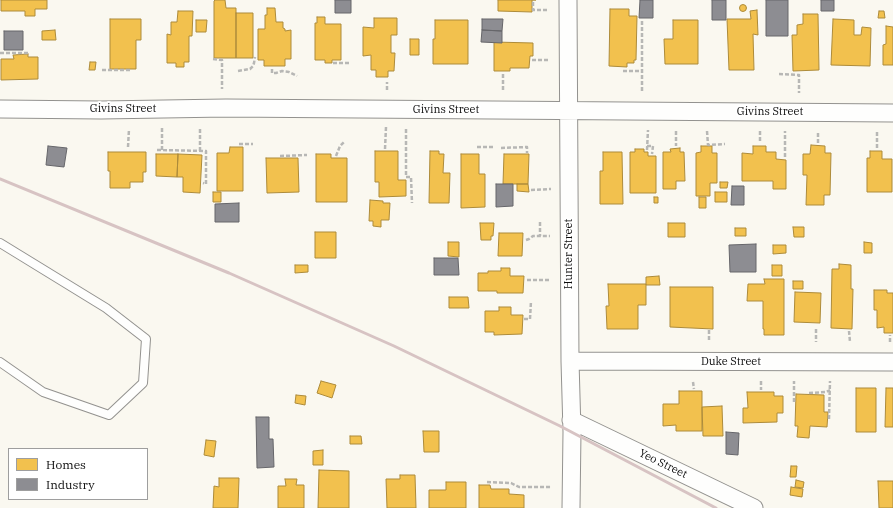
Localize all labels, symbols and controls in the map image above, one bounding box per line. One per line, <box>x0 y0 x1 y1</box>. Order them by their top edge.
street label: Givins Street <box>90 102 156 116</box>
street label: Givins Street <box>413 103 479 117</box>
street label: Givins Street <box>737 105 803 119</box>
street label: Hunter Street <box>562 219 576 289</box>
street label: Duke Street <box>701 355 761 369</box>
street label: Yeo Street <box>637 447 689 481</box>
legend <box>8 448 148 500</box>
text: Homes <box>46 457 86 472</box>
text: Industry <box>46 477 95 492</box>

